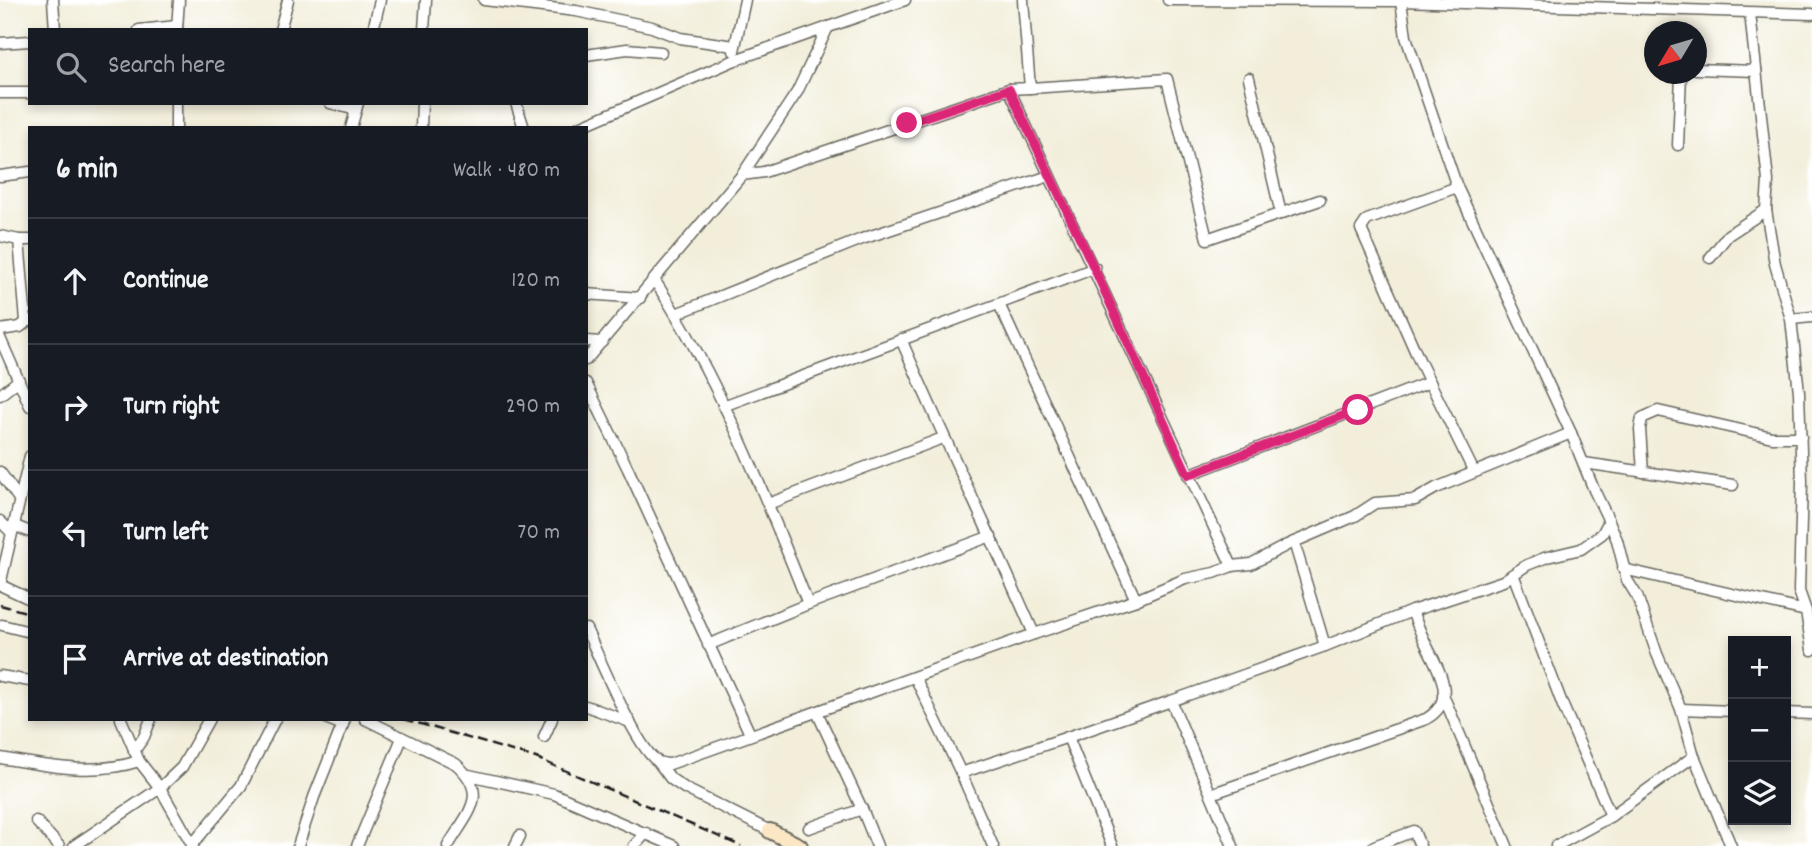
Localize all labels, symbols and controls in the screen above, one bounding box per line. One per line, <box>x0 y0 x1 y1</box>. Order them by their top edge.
north arrow <box>1644 21 1707 84</box>
search box <box>28 28 588 105</box>
icon: search <box>52 48 90 86</box>
text: Search here <box>108 48 226 85</box>
route end <box>891 107 922 138</box>
text: 6 min <box>56 150 118 193</box>
text: Walk · 480 m <box>453 155 560 188</box>
icon: ahead <box>56 262 94 300</box>
text: Continue <box>123 263 208 300</box>
text: 120 m <box>511 265 560 298</box>
icon: right <box>56 388 94 426</box>
text: Turn right <box>123 389 220 426</box>
text: 290 m <box>506 391 560 424</box>
route start <box>1342 394 1373 425</box>
icon: left <box>56 514 94 552</box>
text: Turn left <box>123 515 209 552</box>
text: 70 m <box>518 517 560 550</box>
map controls <box>1728 636 1791 825</box>
button: + <box>1728 636 1791 699</box>
icon: arrive <box>56 640 94 678</box>
text: Arrive at destination <box>123 641 328 678</box>
button: − <box>1728 699 1791 762</box>
button: layers <box>1728 762 1791 825</box>

